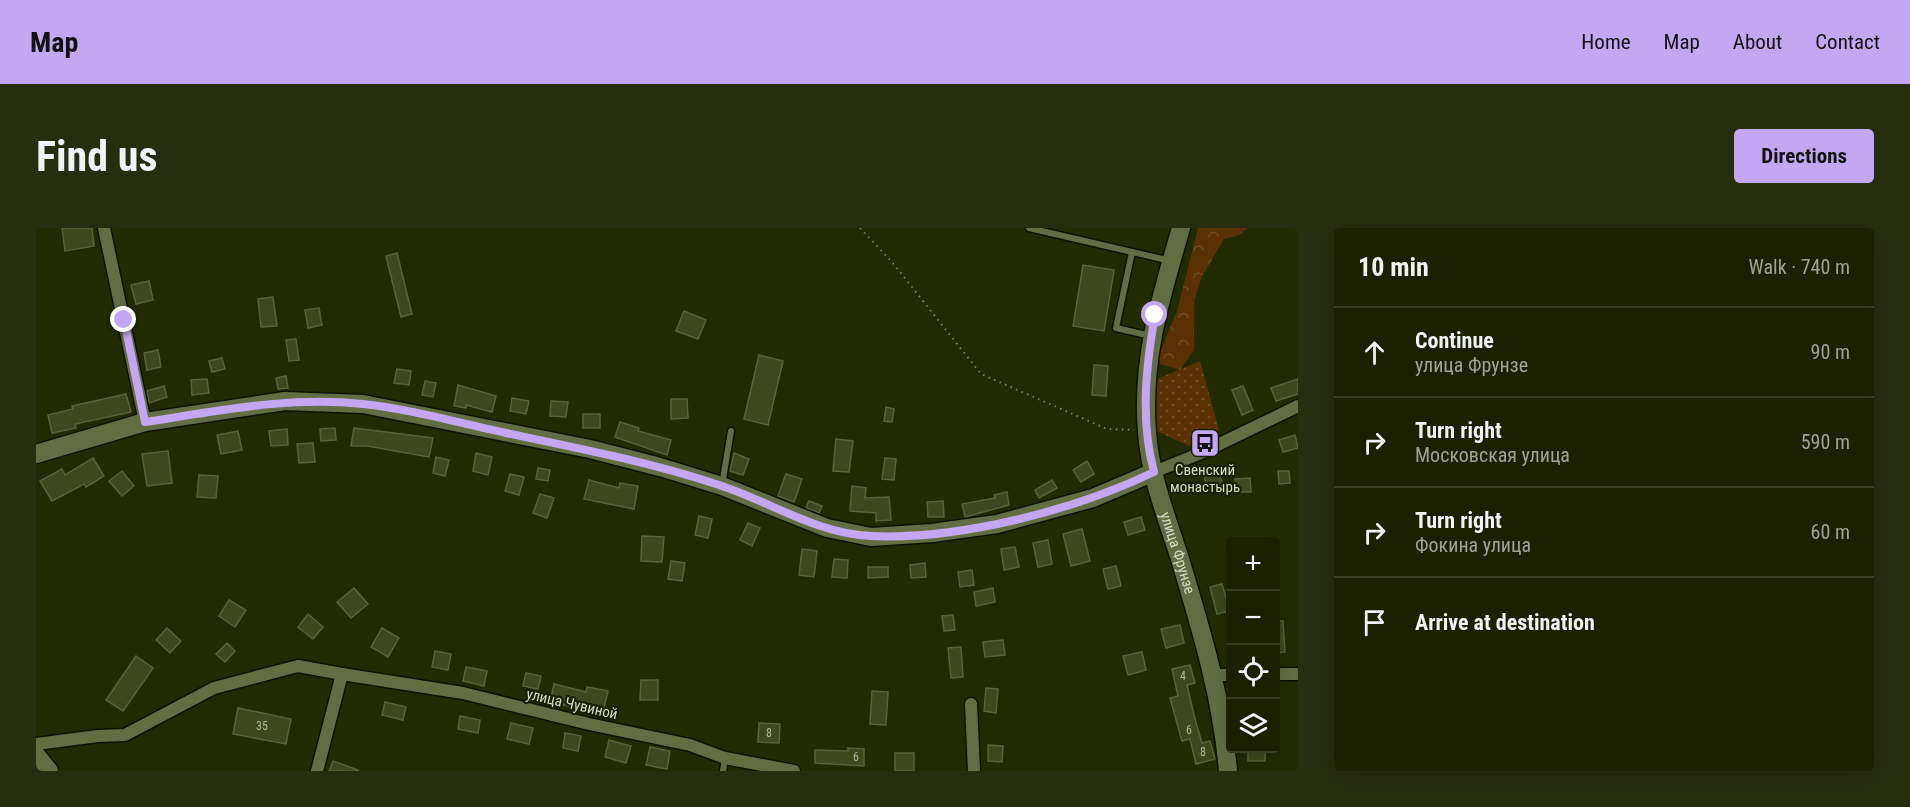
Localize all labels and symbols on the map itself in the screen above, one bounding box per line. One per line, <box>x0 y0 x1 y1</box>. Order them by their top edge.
route start <box>1141 301 1167 327</box>
route end <box>110 306 136 332</box>
bus stop icon: Свенский монастырь <box>1189 427 1221 459</box>
place label: Свенский монастырь <box>1170 461 1240 496</box>
street label: улица Фрунзе <box>1156 510 1199 596</box>
house number: 4 <box>1180 669 1186 683</box>
street label: улица Чувиной <box>525 685 619 723</box>
house number: 35 <box>256 719 268 733</box>
house number: 6 <box>1186 723 1192 737</box>
house number: 8 <box>766 726 772 740</box>
house number: 8 <box>1200 745 1206 759</box>
house number: 6 <box>853 750 859 764</box>

